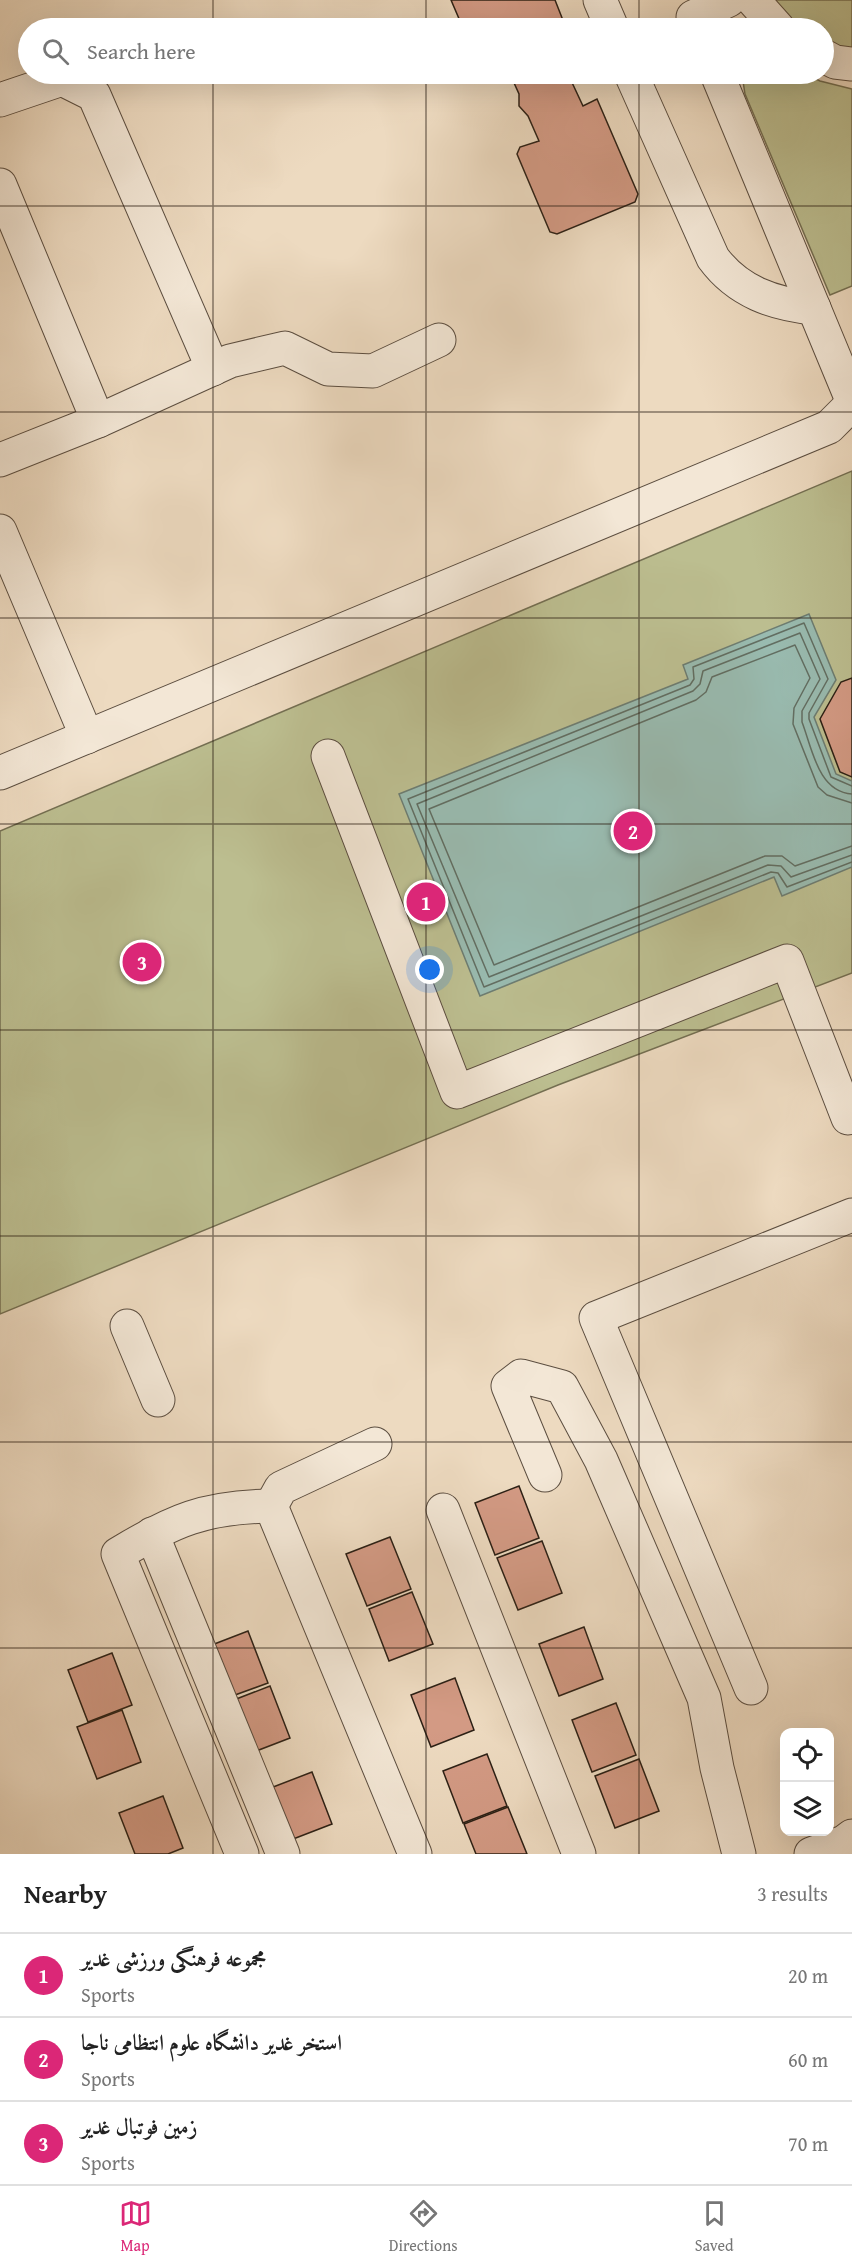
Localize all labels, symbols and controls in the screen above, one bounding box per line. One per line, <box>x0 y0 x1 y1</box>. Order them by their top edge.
search box <box>18 18 834 84</box>
icon: search <box>39 35 72 68</box>
text: Search here <box>87 35 196 67</box>
pin: 2 <box>614 808 652 854</box>
pin: 1 <box>406 880 446 924</box>
pin: 3 <box>122 940 162 984</box>
your location <box>415 955 444 984</box>
map controls <box>780 1728 834 1836</box>
button: locate <box>780 1728 834 1782</box>
button: layers <box>780 1782 834 1836</box>
text: Nearby <box>24 1874 107 1913</box>
text: 3 results <box>757 1879 828 1908</box>
text: مجموعه فرهنگی ورزشی غدیر <box>81 1942 266 1974</box>
text: 1 <box>38 1961 49 1990</box>
text: 20 m <box>788 1961 828 1990</box>
text: Sports <box>81 1980 135 2009</box>
text: استخر غدیر دانشگاه علوم انتظامی ناجا <box>81 2026 342 2058</box>
text: 2 <box>38 2045 49 2074</box>
text: 60 m <box>788 2045 828 2074</box>
text: Sports <box>81 2064 135 2093</box>
text: زمین فوتبال غدیر <box>81 2110 197 2142</box>
text: 3 <box>38 2129 49 2158</box>
text: 70 m <box>788 2129 828 2158</box>
text: Sports <box>81 2148 135 2177</box>
tab: Map <box>119 2197 152 2257</box>
tab: Directions <box>389 2197 458 2257</box>
tab: Saved <box>695 2197 733 2257</box>

